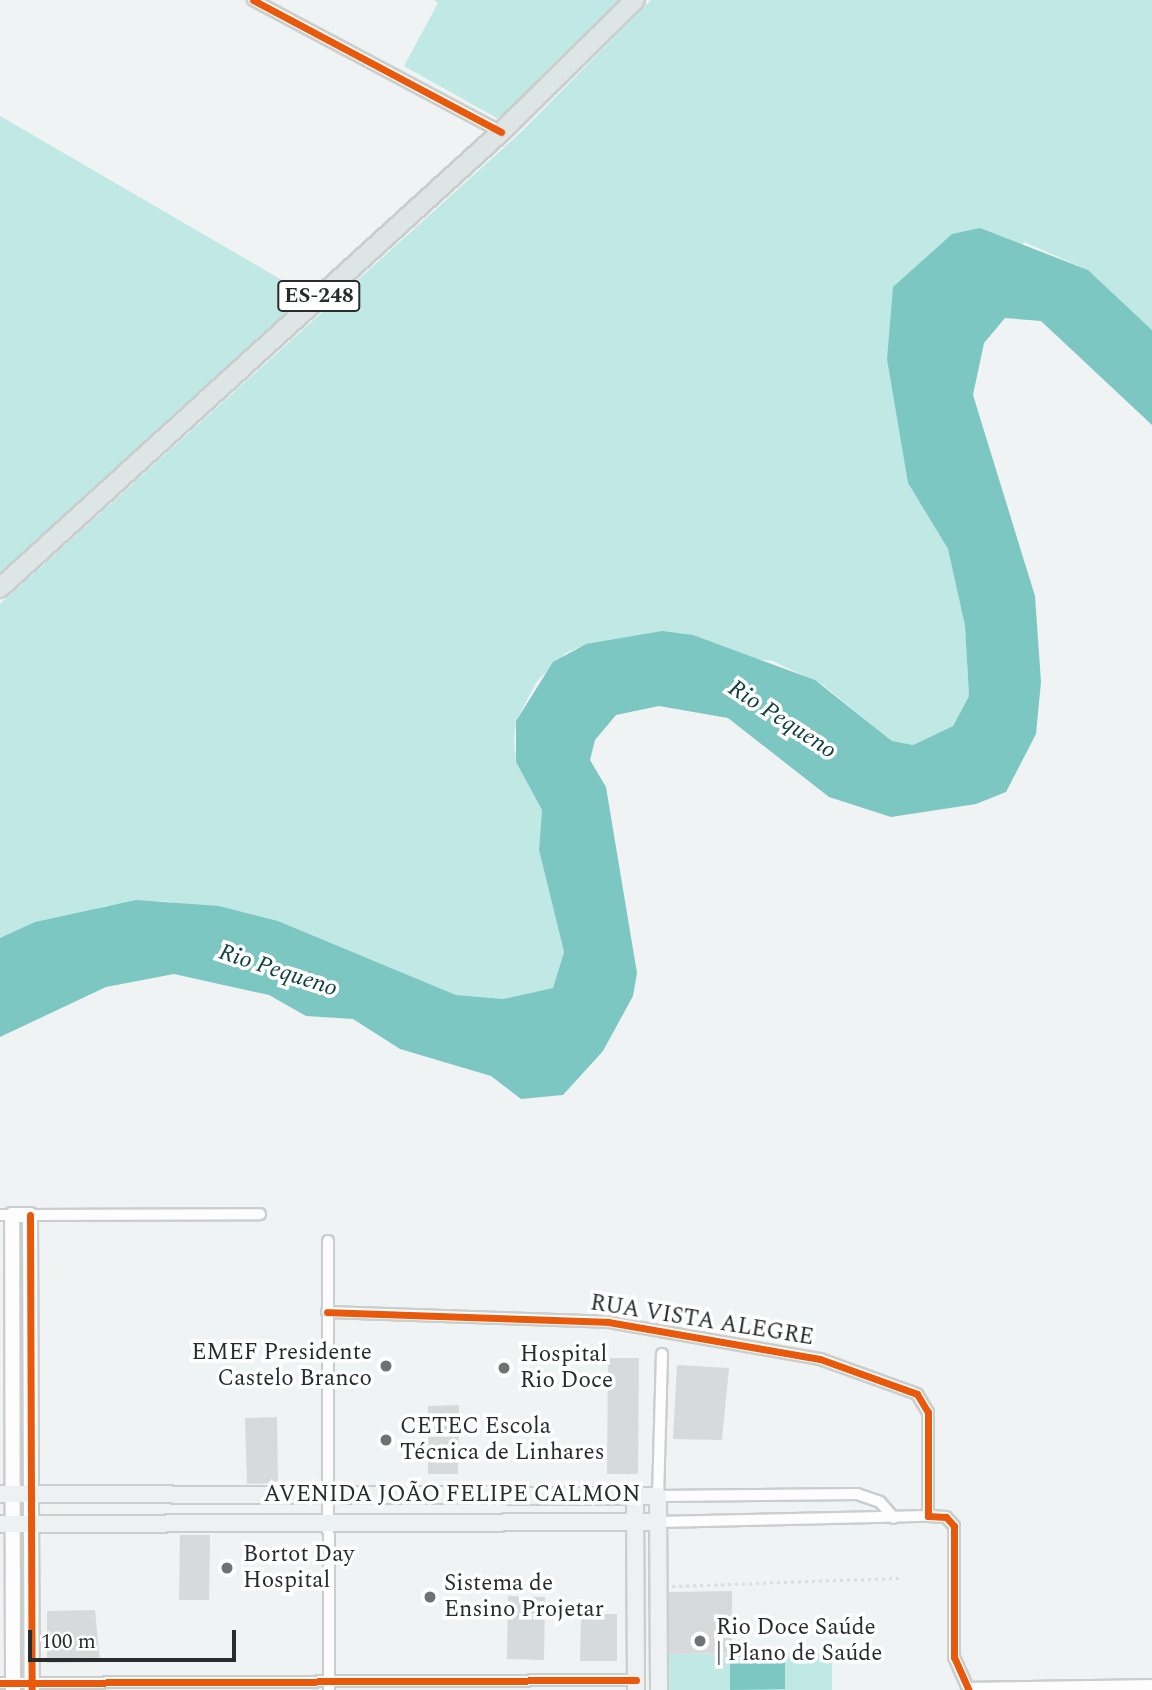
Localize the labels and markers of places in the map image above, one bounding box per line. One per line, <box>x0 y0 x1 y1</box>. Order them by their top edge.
place label: EMEF Presidente Castelo Branco <box>192 1339 372 1393</box>
place label: Hospital Rio Doce <box>520 1341 613 1395</box>
marker: EMEF Presidente Castelo Branco <box>378 1358 394 1374</box>
marker: Hospital Rio Doce <box>494 1358 514 1378</box>
place label: CETEC Escola Técnica de Linhares <box>400 1413 605 1467</box>
marker: CETEC Escola Técnica de Linhares <box>378 1432 394 1448</box>
place label: Bortot Day Hospital <box>243 1541 354 1595</box>
marker: Bortot Day Hospital <box>217 1558 237 1578</box>
place label: Sistema de Ensino Projetar <box>444 1570 604 1624</box>
marker: Sistema de Ensino Projetar <box>422 1589 438 1605</box>
place label: Rio Doce Saúde | Plano de Saúde <box>716 1614 882 1668</box>
marker: Rio Doce Saúde | Plano de Saúde <box>690 1631 710 1651</box>

